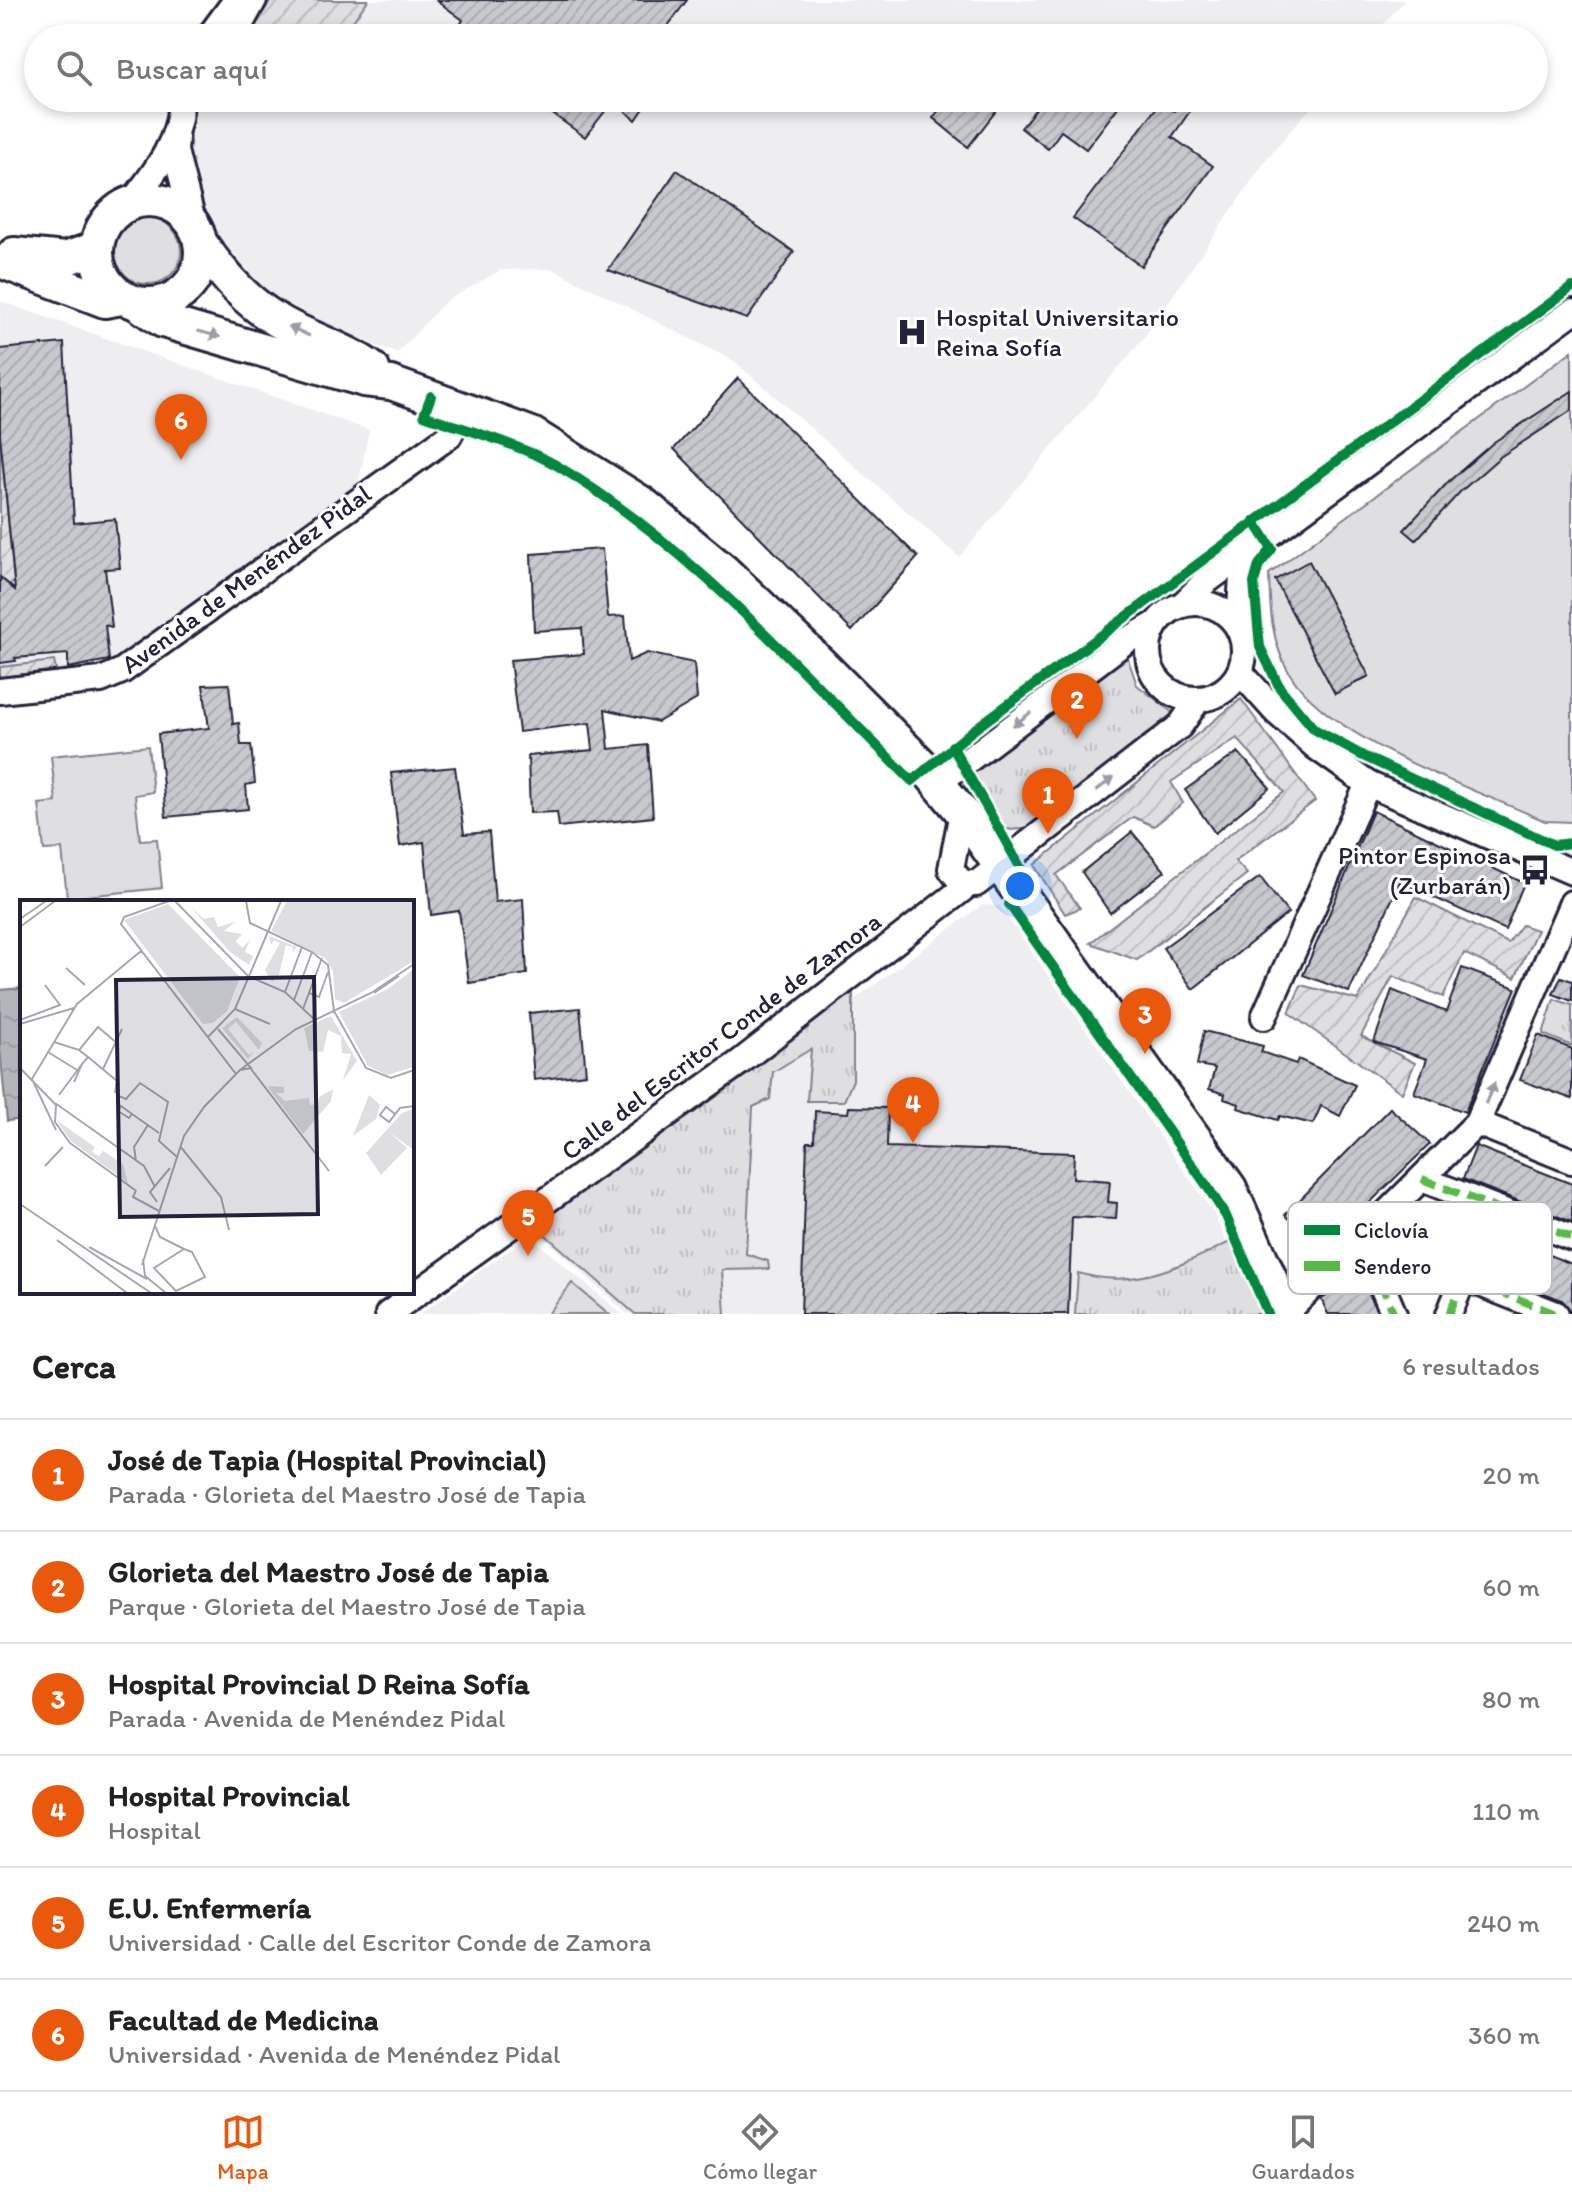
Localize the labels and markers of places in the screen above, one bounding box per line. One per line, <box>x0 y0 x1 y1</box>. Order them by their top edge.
place label: Hospital Universitario Reina Sofía <box>936 301 1179 363</box>
hospital icon: Hospital Universitario Reina Sofía <box>895 315 929 349</box>
pin: 6 <box>155 394 207 460</box>
pin: 2 <box>1051 673 1103 739</box>
pin: 1 <box>1022 768 1074 834</box>
place label: Pintor Espinosa (Zurbarán) <box>1338 839 1511 901</box>
bus stop icon: Pintor Espinosa (Zurbarán) <box>1518 853 1552 887</box>
pin: 3 <box>1119 988 1171 1054</box>
pin: 4 <box>887 1077 939 1143</box>
pin: 5 <box>502 1190 554 1256</box>

